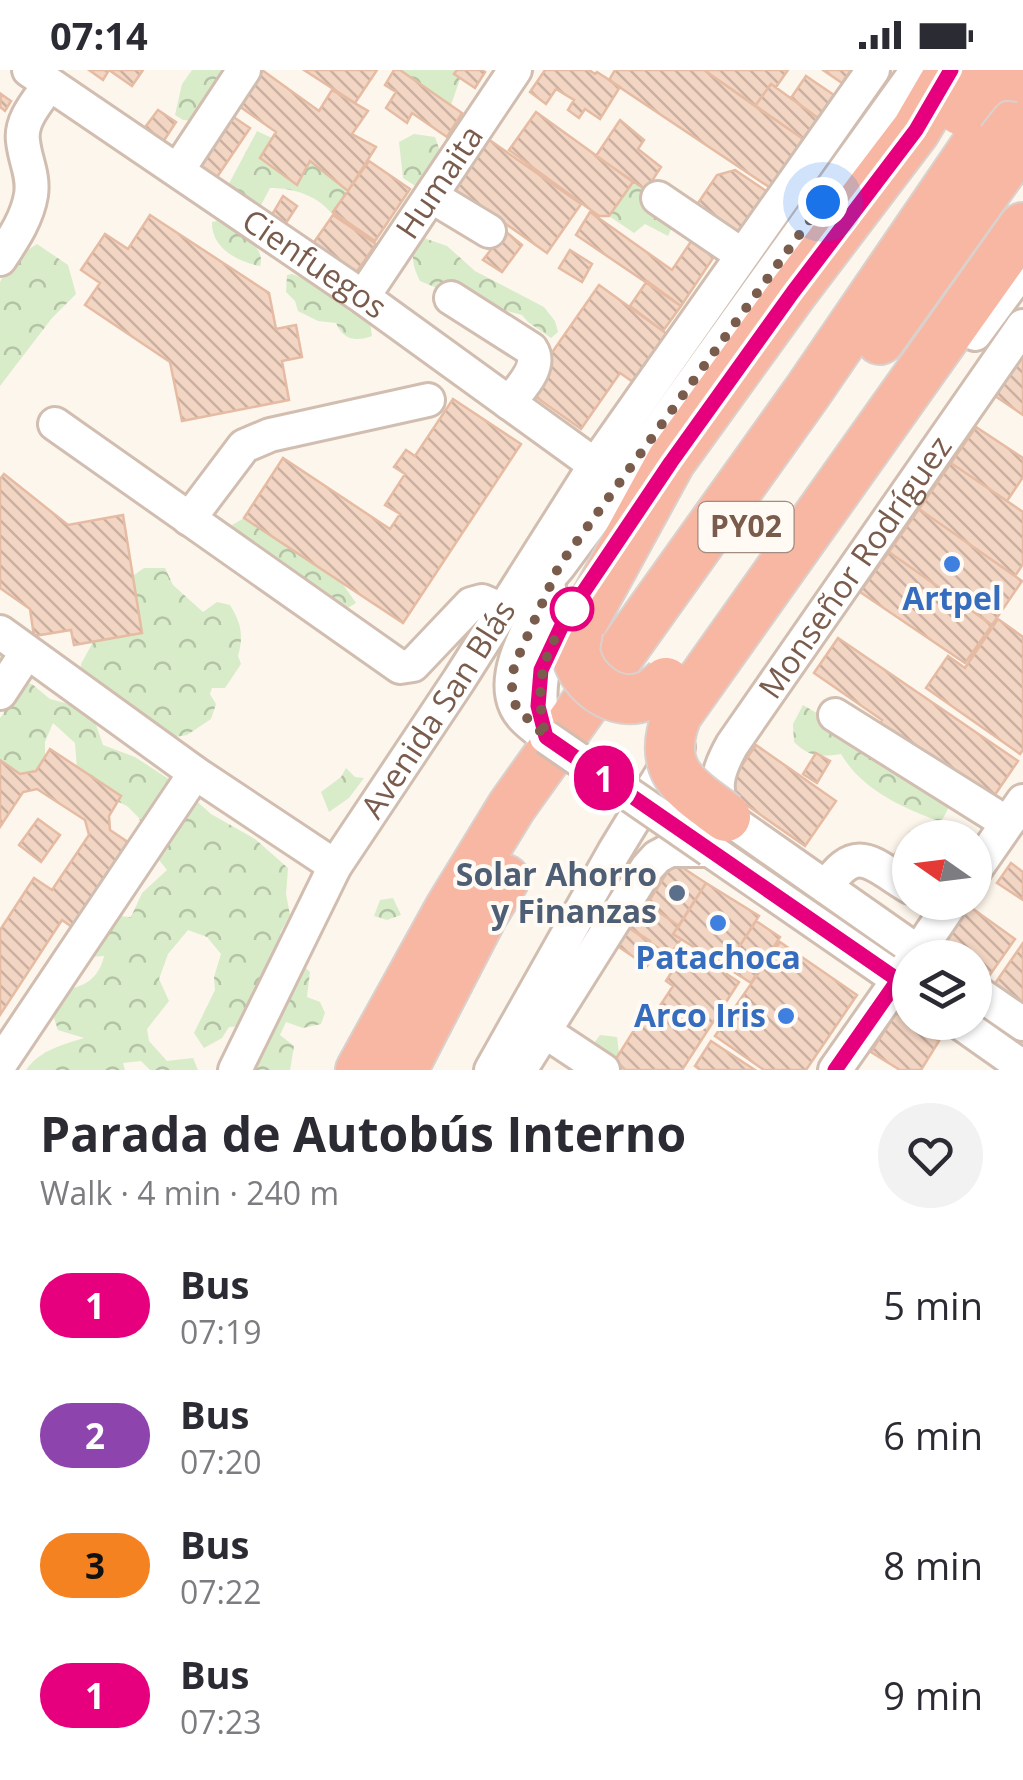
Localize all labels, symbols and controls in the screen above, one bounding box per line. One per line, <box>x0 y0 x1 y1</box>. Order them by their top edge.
text: 07:14 <box>50 9 148 61</box>
street label: Humaita <box>385 116 492 247</box>
your location <box>798 177 848 227</box>
street label: Cienfuegos <box>234 198 396 327</box>
street label: Monseñor Rodríguez <box>748 427 960 706</box>
road number: PY02 <box>698 502 794 552</box>
marker: Artpel <box>941 553 963 575</box>
place label: Artpel <box>902 576 1002 619</box>
unlabelled marker <box>551 588 593 630</box>
street label: Avenida San Blás <box>350 591 524 826</box>
line badge: 1 <box>572 746 636 810</box>
text: 1 <box>594 755 614 802</box>
north arrow <box>892 820 992 920</box>
map controls <box>892 820 992 1040</box>
place label: Solar Ahorro y Finanzas <box>456 852 657 932</box>
marker: Solar Ahorro y Finanzas <box>666 882 688 904</box>
marker: Patachoca <box>707 912 729 934</box>
place label: Patachoca <box>635 935 801 978</box>
button: layers <box>892 940 992 1040</box>
place label: Arco Iris <box>634 993 766 1036</box>
marker: Arco Iris <box>775 1005 797 1027</box>
text: Parada de Autobús Interno <box>40 1101 686 1166</box>
button: heart <box>878 1103 983 1208</box>
text: Walk · 4 min · 240 m <box>40 1171 339 1214</box>
text: Bus <box>180 1258 249 1310</box>
text: 5 min <box>883 1279 983 1331</box>
text: 1 <box>85 1282 105 1329</box>
text: 07:19 <box>180 1310 262 1353</box>
text: Bus <box>180 1388 249 1440</box>
text: 6 min <box>883 1409 983 1461</box>
text: 2 <box>85 1412 105 1459</box>
text: 07:20 <box>180 1440 262 1483</box>
text: Bus <box>180 1518 249 1570</box>
text: 8 min <box>883 1539 983 1591</box>
text: 3 <box>85 1542 105 1589</box>
text: 07:22 <box>180 1570 262 1613</box>
text: Bus <box>180 1648 249 1700</box>
text: 9 min <box>883 1669 983 1721</box>
text: 1 <box>85 1672 105 1719</box>
text: 07:23 <box>180 1700 262 1743</box>

